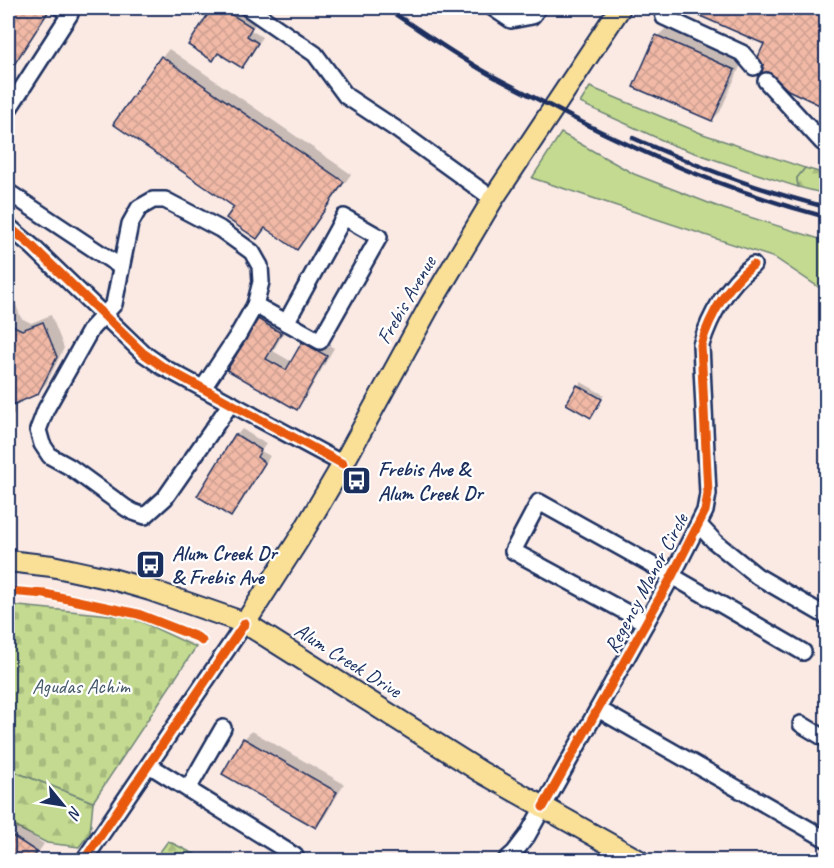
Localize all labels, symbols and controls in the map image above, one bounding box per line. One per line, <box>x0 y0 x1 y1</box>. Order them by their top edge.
street label: Frebis Avenue <box>370 250 442 349</box>
place label: Frebis Ave & Alum Creek Dr <box>378 456 485 506</box>
bus stop icon: Frebis Ave & Alum Creek Dr <box>341 465 373 497</box>
street label: Regency Manor Circle <box>598 508 694 657</box>
place label: Alum Creek Dr & Frebis Ave <box>172 540 279 590</box>
bus stop icon: Alum Creek Dr & Frebis Ave <box>135 549 167 581</box>
street label: Alum Creek Drive <box>290 617 407 704</box>
park label: Agudas Achim <box>32 673 131 699</box>
north arrow <box>33 775 93 835</box>
text: N <box>62 803 86 824</box>

